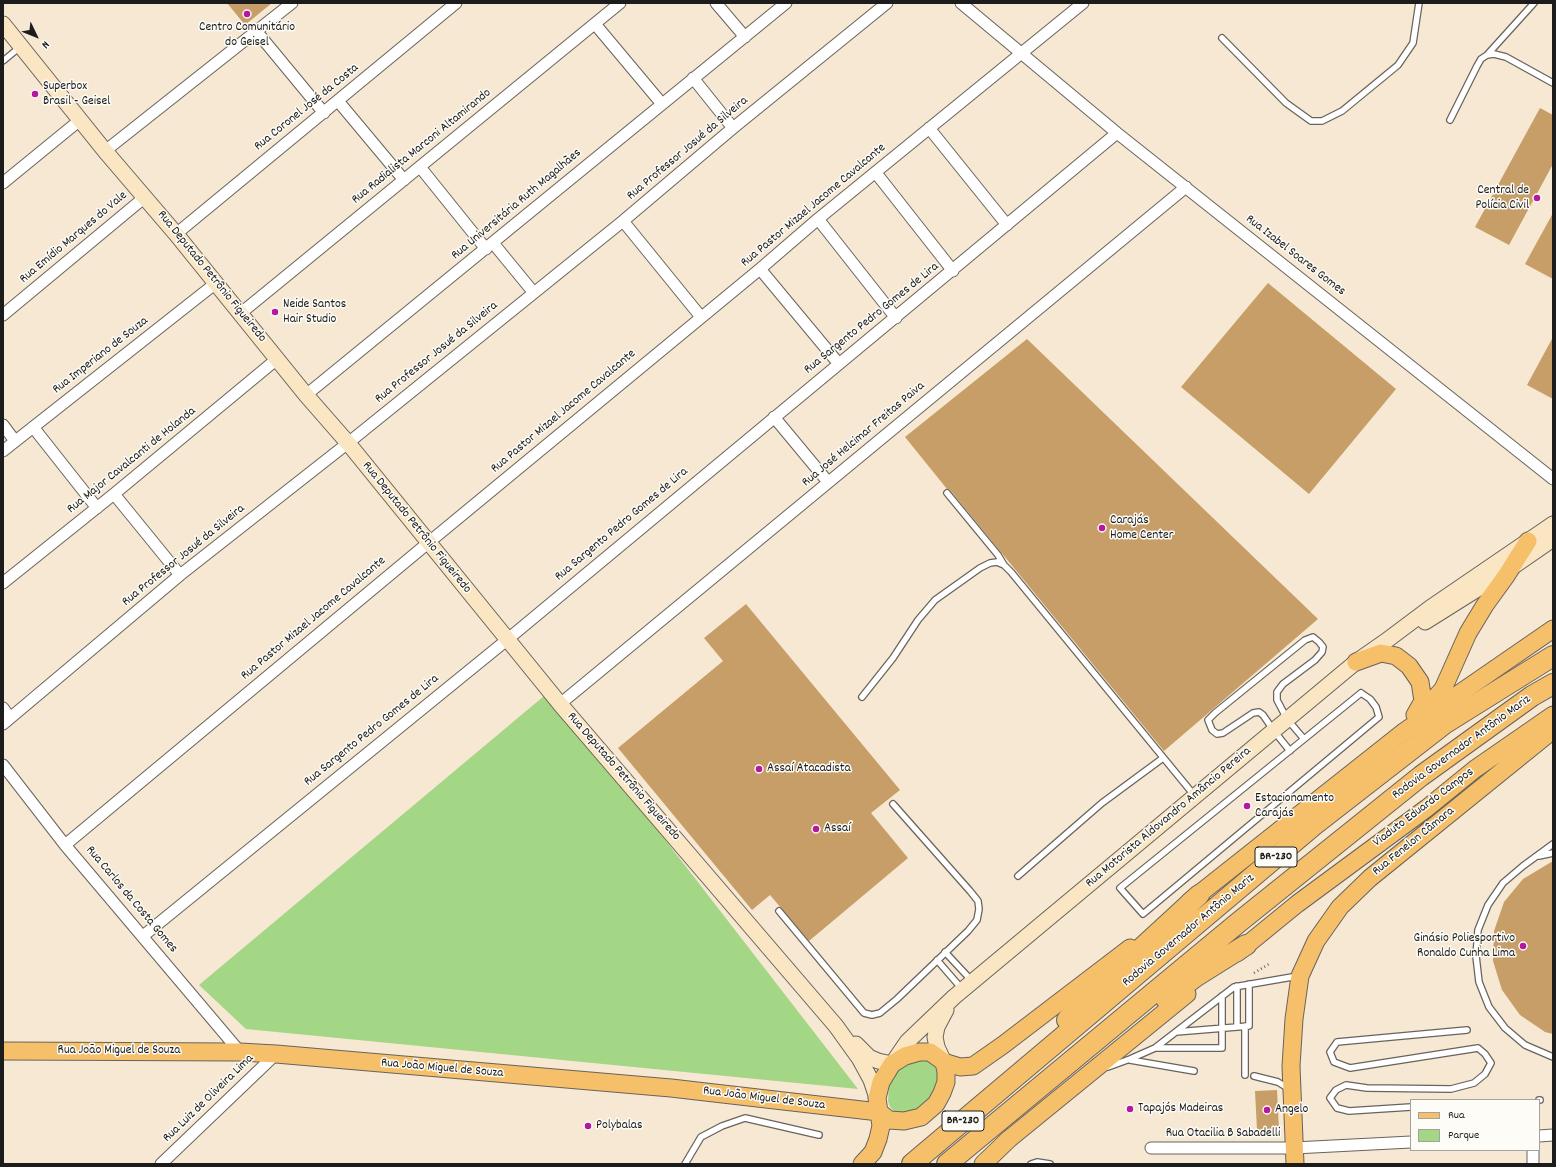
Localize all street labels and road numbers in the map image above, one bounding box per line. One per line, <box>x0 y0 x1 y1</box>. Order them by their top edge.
street label: Rua Coronel José da Costa <box>252 61 362 155</box>
street label: Rua Radialista Marconi Altamirando <box>349 86 495 208</box>
street label: Rua Professor Josué da Silveira <box>624 94 752 204</box>
street label: Rua Pastor Mizael Jacome Cavalcante <box>738 141 890 271</box>
street label: Rua Universitária Ruth Magalhães <box>449 146 585 264</box>
street label: Rua Emídio Marques do Vale <box>17 188 131 288</box>
street label: Rua Deputado Petrônio Figueiredo <box>153 208 269 346</box>
street label: Rua Izabel Soares Gomes <box>1242 212 1348 300</box>
street label: Rua Sargento Pedro Gomes de Lira <box>801 260 943 378</box>
street label: Rua Professor Josué da Silveira <box>373 299 501 407</box>
street label: Rua Imperiano de Souza <box>50 314 152 398</box>
street label: Rua Pastor Mizael Jacome Cavalcante <box>488 347 640 477</box>
street label: Rua José Helcimar Freitas Paiva <box>799 379 929 491</box>
street label: Rua Major Cavalcanti de Holanda <box>65 404 199 518</box>
street label: Rua Deputado Petrônio Figueiredo <box>358 459 474 597</box>
street label: Rua Sargento Pedro Gomes de Lira <box>552 465 692 585</box>
street label: Rua Professor Josué da Silveira <box>120 502 248 610</box>
street label: Rua Pastor Mizael Jacome Cavalcante <box>238 554 390 684</box>
street label: Rua Sargento Pedro Gomes de Lira <box>301 672 443 790</box>
street label: Rodovia Governador Antônio Mariz <box>1390 692 1534 804</box>
street label: Rua Deputado Petrônio Figueiredo <box>563 710 683 844</box>
street label: Rua Motorista Aldovandro Amâncio Pereira <box>1083 744 1255 892</box>
street label: Viaduto Eduardo Campos <box>1371 765 1477 851</box>
street label: Rua Fenelon Câmara <box>1370 804 1458 880</box>
street label: Rua Carlos da Costa Gomes <box>82 843 180 957</box>
road number: BR-230 <box>1255 847 1297 867</box>
street label: Rodovia Governador Antônio Mariz <box>1120 871 1258 991</box>
street label: Rua João Miguel de Souza <box>58 1043 180 1059</box>
street label: Rua Luiz de Oliveira Lima <box>160 1052 258 1146</box>
street label: Rua João Miguel de Souza <box>380 1056 504 1082</box>
street label: Rua João Miguel de Souza <box>702 1084 826 1114</box>
road number: BR-230 <box>942 1111 984 1131</box>
street label: Rua Otacilia B Sabadelli <box>1166 1126 1280 1142</box>

